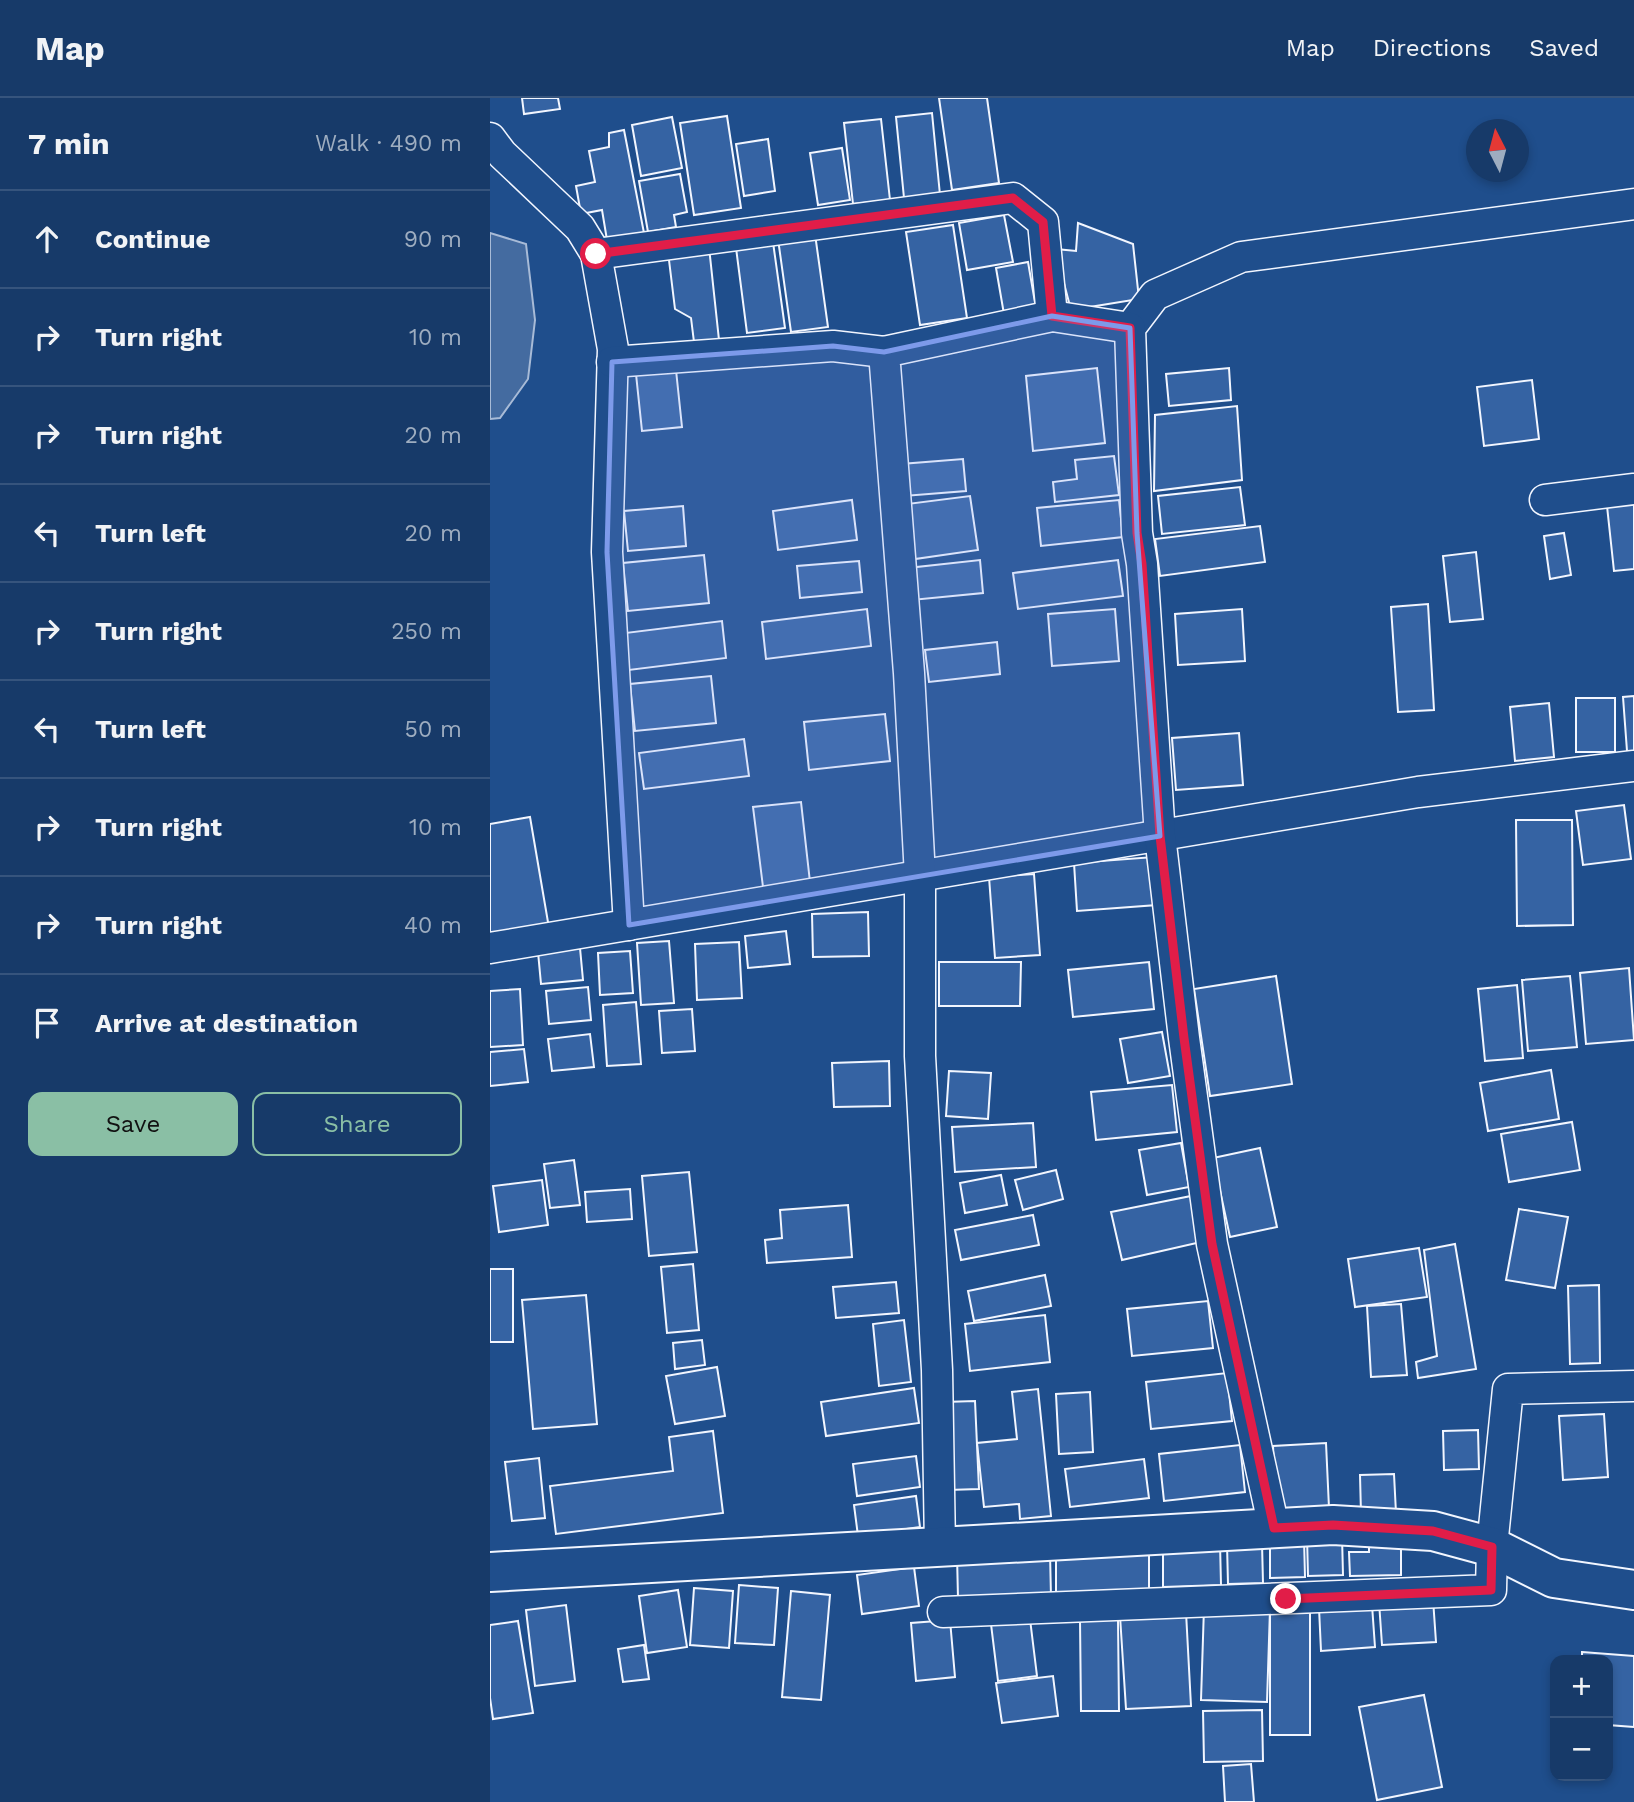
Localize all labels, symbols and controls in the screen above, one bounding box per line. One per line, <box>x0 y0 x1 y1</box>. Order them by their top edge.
text: Map <box>35 29 105 68</box>
text: Map <box>1286 34 1335 62</box>
text: Directions <box>1373 34 1491 62</box>
text: Saved <box>1529 34 1599 62</box>
north arrow <box>1466 119 1529 182</box>
text: 7 min <box>28 126 110 161</box>
text: Walk · 490 m <box>315 130 462 157</box>
icon: ahead <box>28 220 66 258</box>
text: Continue <box>95 224 211 254</box>
text: 90 m <box>404 226 462 253</box>
route start <box>580 238 611 269</box>
icon: right <box>28 318 66 356</box>
text: Turn right <box>95 322 222 352</box>
text: 10 m <box>409 324 462 351</box>
icon: right <box>28 416 66 454</box>
text: Turn right <box>95 420 222 450</box>
text: 20 m <box>405 422 462 449</box>
icon: left <box>28 514 66 552</box>
text: Turn left <box>95 518 206 548</box>
text: 20 m <box>405 520 462 547</box>
icon: right <box>28 612 66 650</box>
text: Turn right <box>95 616 222 646</box>
text: 250 m <box>391 618 462 645</box>
icon: left <box>28 710 66 748</box>
text: Turn left <box>95 714 206 744</box>
text: 50 m <box>405 716 462 743</box>
icon: right <box>28 808 66 846</box>
text: Turn right <box>95 812 222 842</box>
text: 10 m <box>409 814 462 841</box>
icon: right <box>28 906 66 944</box>
text: Turn right <box>95 910 222 940</box>
text: 40 m <box>404 912 462 939</box>
icon: arrive <box>28 1004 66 1042</box>
text: Arrive at destination <box>95 1008 358 1038</box>
button: Save <box>28 1092 238 1156</box>
button: Share <box>252 1092 462 1156</box>
route end <box>1270 1583 1301 1614</box>
map controls <box>1550 1655 1613 1781</box>
button: + <box>1550 1655 1613 1718</box>
button: − <box>1550 1718 1613 1781</box>

